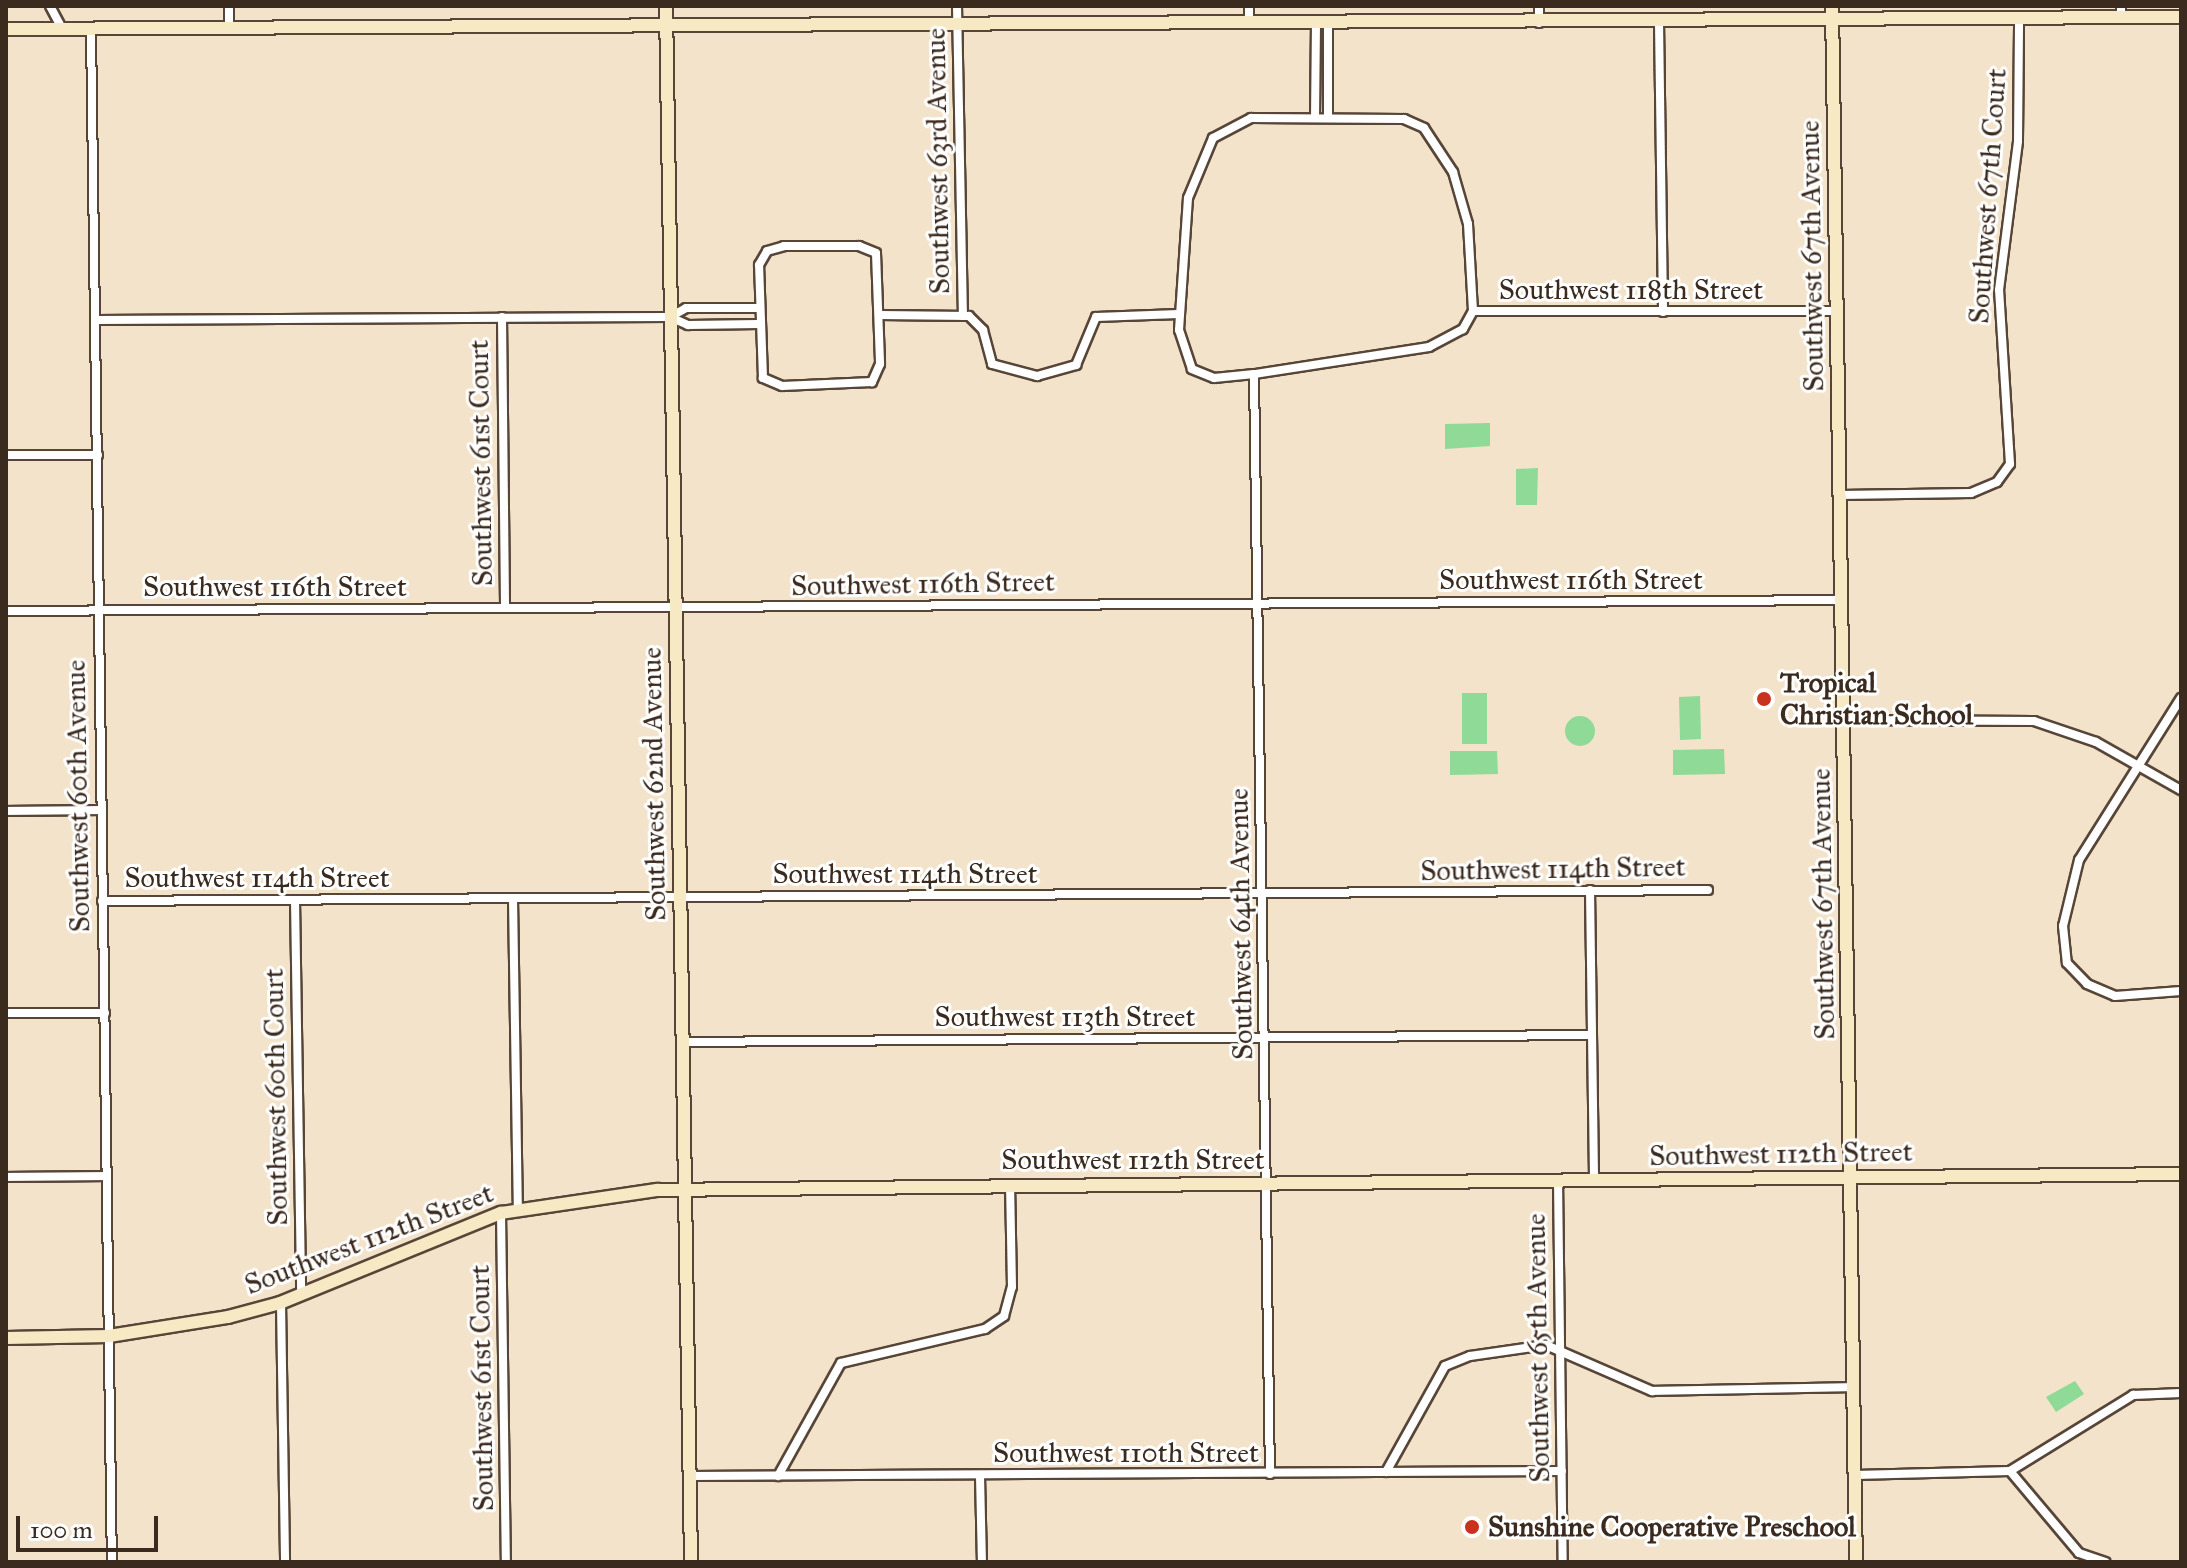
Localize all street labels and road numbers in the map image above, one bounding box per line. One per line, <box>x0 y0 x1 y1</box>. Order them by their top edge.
street label: Southwest 63rd Avenue <box>919 27 957 295</box>
street label: Southwest 67th Court <box>1962 67 2014 325</box>
street label: Southwest 67th Avenue <box>1793 120 1831 392</box>
street label: Southwest 118th Street <box>1499 273 1763 307</box>
street label: Southwest 61st Court <box>462 339 500 587</box>
street label: Southwest 116th Street <box>1439 563 1703 597</box>
street label: Southwest 116th Street <box>791 565 1055 603</box>
street label: Southwest 116th Street <box>143 570 407 604</box>
street label: Southwest 62nd Avenue <box>635 647 673 921</box>
street label: Southwest 60th Avenue <box>59 659 97 933</box>
street label: Southwest 67th Avenue <box>1804 768 1842 1040</box>
street label: Southwest 64th Avenue <box>1222 788 1260 1060</box>
street label: Southwest 114th Street <box>1420 850 1686 888</box>
street label: Southwest 114th Street <box>772 857 1038 891</box>
street label: Southwest 114th Street <box>124 861 390 895</box>
street label: Southwest 60th Court <box>257 968 295 1226</box>
street label: Southwest 113th Street <box>935 1000 1195 1034</box>
street label: Southwest 112th Street <box>1649 1135 1913 1173</box>
street label: Southwest 112th Street <box>1001 1143 1265 1177</box>
street label: Southwest 112th Street <box>240 1176 498 1302</box>
street label: Southwest 65th Avenue <box>1519 1213 1557 1483</box>
street label: Southwest 61st Court <box>463 1264 501 1512</box>
street label: Southwest 110th Street <box>993 1436 1259 1470</box>

